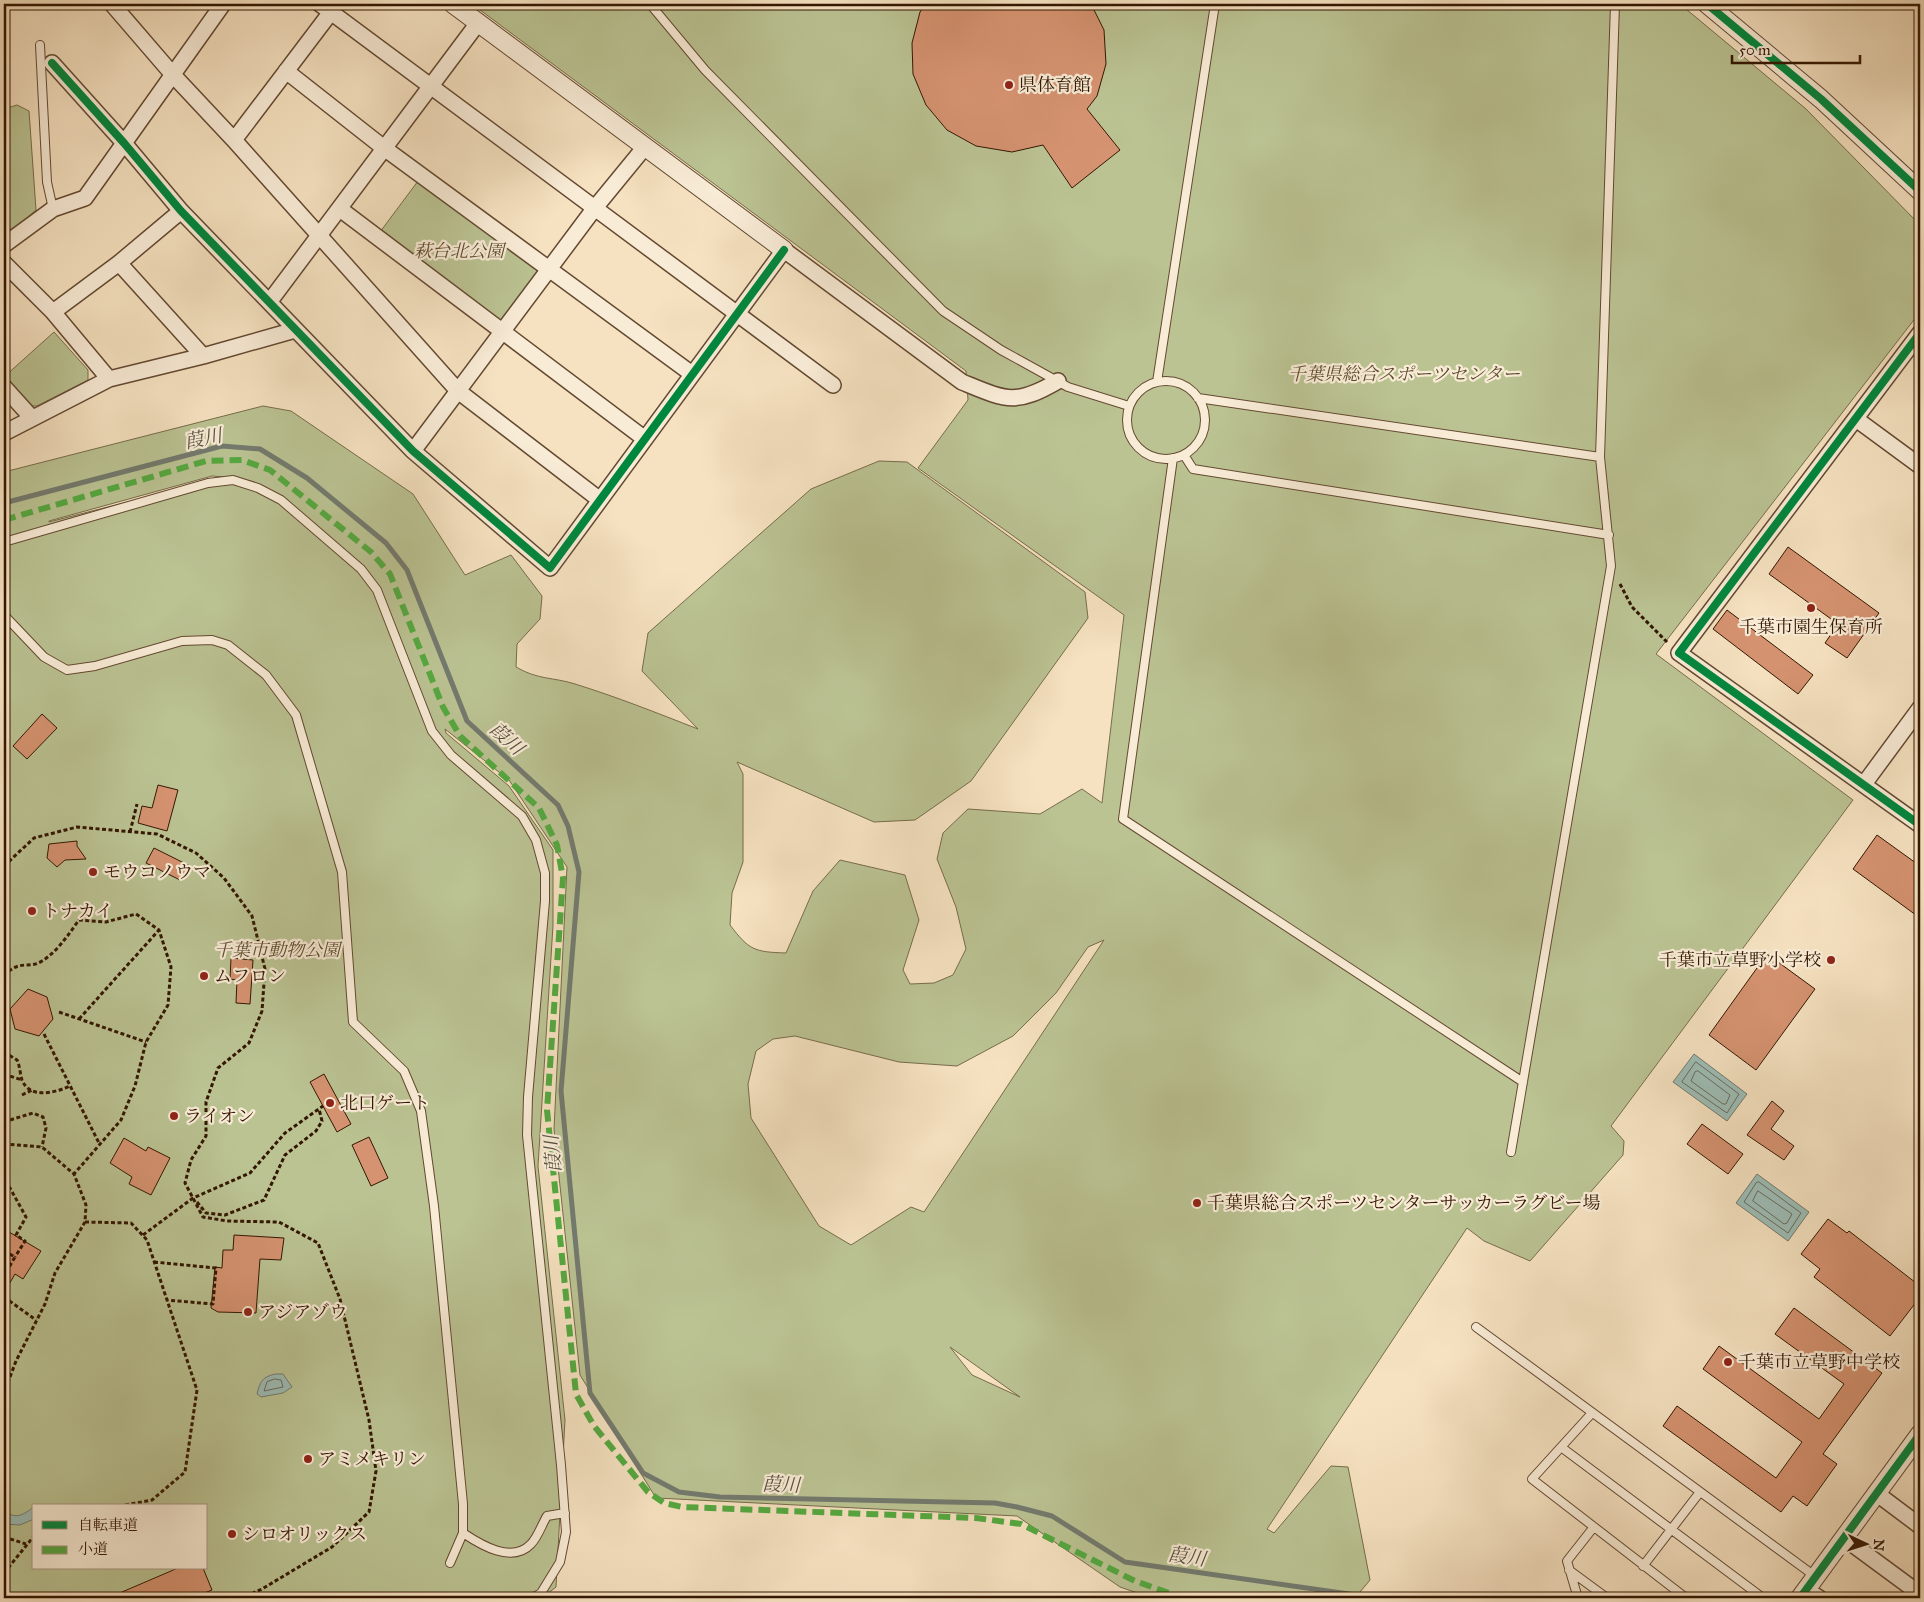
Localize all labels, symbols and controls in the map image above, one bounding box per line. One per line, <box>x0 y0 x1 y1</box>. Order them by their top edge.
scale bar <box>1732 32 1859 64</box>
text: 50 m <box>1739 41 1771 59</box>
place label: 県体育館 <box>1019 74 1091 96</box>
marker: 県体育館 <box>1003 79 1015 91</box>
park label: 萩台北公園 <box>414 240 507 262</box>
park label: 千葉県総合スポーツセンター <box>1288 363 1520 385</box>
water label: 葭川 <box>182 423 226 453</box>
marker: 千葉市園生保育所 <box>1805 602 1817 614</box>
place label: 千葉市園生保育所 <box>1739 616 1883 638</box>
water label: 葭川 <box>485 717 530 761</box>
place label: モウコノウマ <box>103 861 211 883</box>
marker: モウコノウマ <box>87 866 99 878</box>
place label: トナカイ <box>42 900 113 922</box>
marker: トナカイ <box>26 905 38 917</box>
park label: 千葉市動物公園 <box>214 939 343 961</box>
place label: 千葉市立草野小学校 <box>1659 949 1821 971</box>
marker: 千葉市立草野小学校 <box>1825 954 1837 966</box>
place label: ムフロン <box>214 965 286 987</box>
marker: ムフロン <box>198 970 210 982</box>
place label: 北口ゲート <box>340 1092 430 1114</box>
marker: 北口ゲート <box>324 1097 336 1109</box>
place label: ライオン <box>184 1105 255 1127</box>
marker: ライオン <box>168 1110 180 1122</box>
water label: 葭川 <box>539 1132 566 1174</box>
place label: 千葉県総合スポーツセンターサッカーラグビー場 <box>1207 1192 1600 1214</box>
marker: 千葉県総合スポーツセンターサッカーラグビー場 <box>1191 1197 1203 1209</box>
place label: アジアゾウ <box>258 1301 347 1323</box>
marker: アジアゾウ <box>242 1306 254 1318</box>
place label: 千葉市立草野中学校 <box>1738 1351 1900 1373</box>
marker: 千葉市立草野中学校 <box>1722 1356 1734 1368</box>
place label: アミメキリン <box>318 1448 426 1470</box>
marker: アミメキリン <box>302 1453 314 1465</box>
water label: 葭川 <box>762 1472 802 1497</box>
legend <box>32 1504 208 1570</box>
text: 自転車道 <box>78 1516 138 1534</box>
north arrow <box>1842 1520 1892 1570</box>
place label: シロオリックス <box>242 1523 367 1545</box>
marker: シロオリックス <box>226 1528 238 1540</box>
text: N <box>1870 1538 1887 1552</box>
text: 小道 <box>78 1540 108 1558</box>
water label: 葭川 <box>1167 1542 1209 1571</box>

